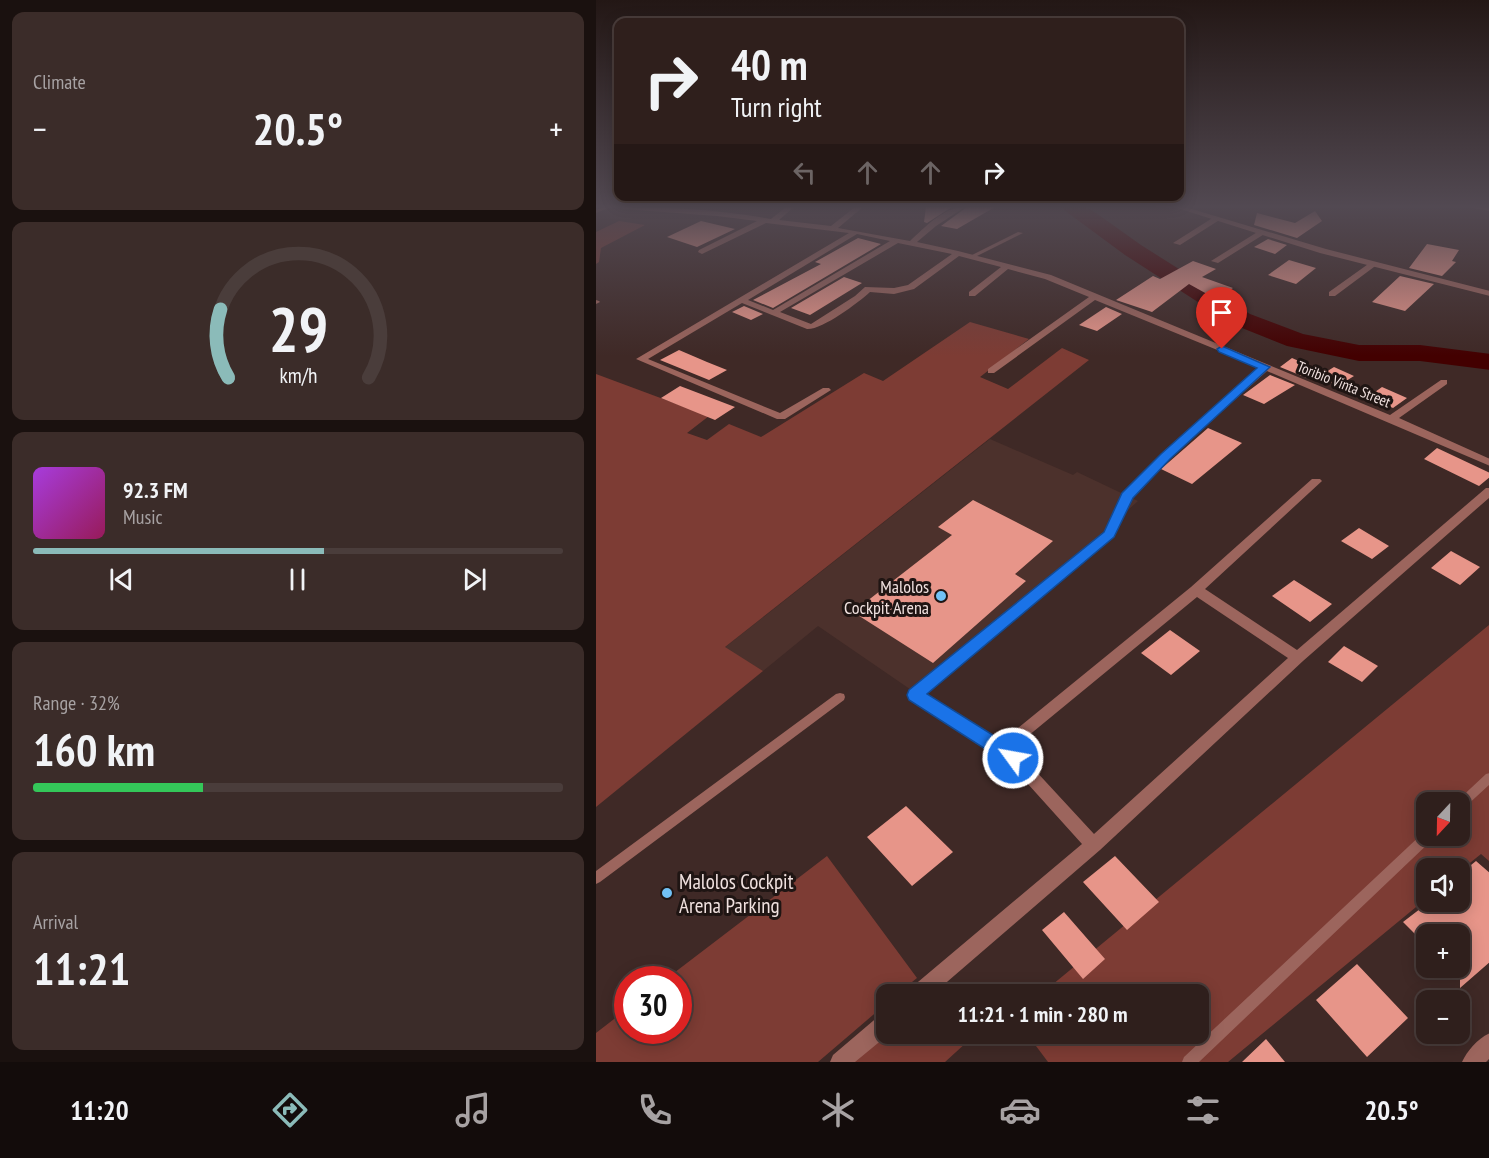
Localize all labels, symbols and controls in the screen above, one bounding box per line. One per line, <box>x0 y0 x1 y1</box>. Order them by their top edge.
text: 40 m <box>731 37 808 92</box>
icon: right <box>632 42 710 120</box>
text: Climate <box>33 69 86 95</box>
text: Turn right <box>731 90 822 124</box>
text: 20.5° <box>253 99 343 157</box>
text: − <box>33 107 47 150</box>
text: + <box>549 107 563 150</box>
icon: left <box>788 156 821 189</box>
icon: ahead <box>851 156 884 189</box>
icon: ahead <box>914 156 947 189</box>
icon: right <box>977 156 1010 189</box>
pin <box>1196 287 1247 349</box>
text: 29 <box>268 288 328 369</box>
icon: arrive <box>1205 296 1238 329</box>
street label: Toribio Vinta Street <box>1294 357 1394 411</box>
text: km/h <box>279 361 317 389</box>
text: 92.3 FM <box>123 476 188 504</box>
text: Music <box>123 504 163 530</box>
icon: previous <box>105 563 138 596</box>
icon: pause <box>281 563 314 596</box>
icon: next <box>458 563 491 596</box>
place label: Malolos Cockpit Arena <box>844 575 929 619</box>
marker: Malolos Cockpit Arena <box>934 589 948 603</box>
text: Range · 32% <box>33 690 120 716</box>
text: 160 km <box>33 720 155 778</box>
position arrow <box>981 726 1045 790</box>
north arrow <box>1416 792 1470 846</box>
map controls <box>1416 792 1470 1044</box>
button: sound <box>1416 858 1470 912</box>
place label: Malolos Cockpit Arena Parking <box>679 868 794 919</box>
marker: Malolos Cockpit Arena Parking <box>660 886 674 900</box>
text: Arrival <box>33 909 78 935</box>
button: + <box>1416 924 1470 978</box>
text: 11:21 <box>33 939 130 997</box>
speed limit sign: 30 <box>614 966 692 1044</box>
button: − <box>1416 990 1470 1044</box>
text: 11:21 · 1 min · 280 m <box>957 1000 1128 1028</box>
icon: directions <box>269 1089 311 1131</box>
icon: music <box>452 1089 494 1131</box>
icon: phone <box>634 1089 676 1131</box>
icon: climate <box>817 1089 859 1131</box>
icon: car <box>999 1089 1041 1131</box>
icon: filters <box>1182 1089 1224 1131</box>
text: 11:20 <box>70 1093 129 1127</box>
text: 20.5° <box>1364 1093 1419 1127</box>

